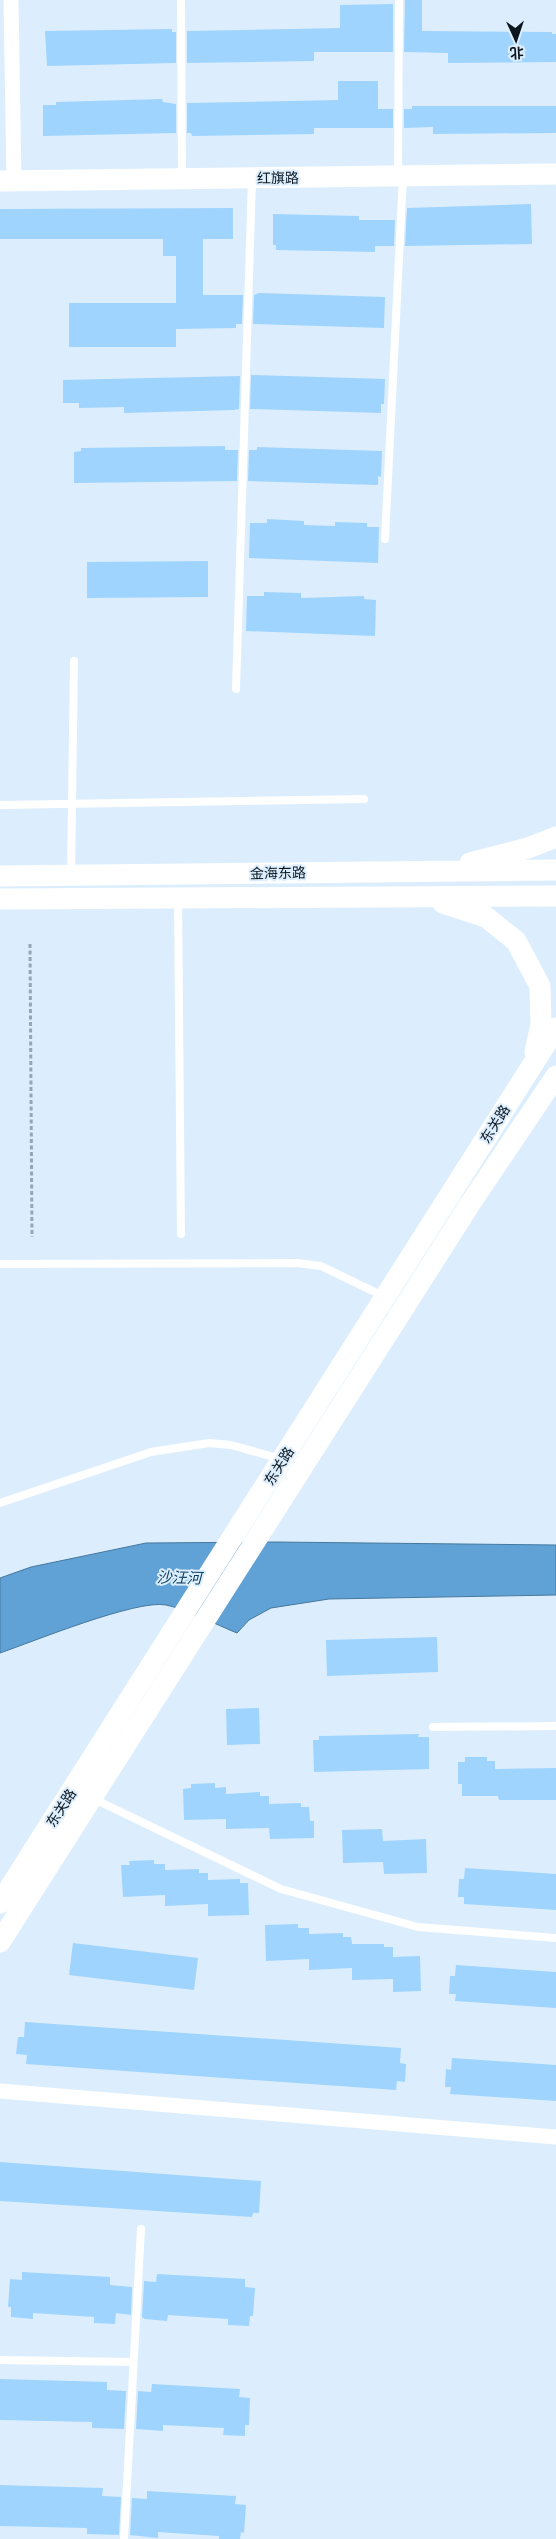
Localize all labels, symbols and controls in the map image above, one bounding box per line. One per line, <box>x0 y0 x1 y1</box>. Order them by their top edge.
north arrow <box>491 15 541 65</box>
text: 北 <box>509 45 524 60</box>
street label: 红旗路 <box>257 171 299 186</box>
street label: 金海东路 <box>250 866 306 881</box>
street label: 东关路 <box>478 1102 513 1146</box>
street label: 东关路 <box>262 1444 297 1488</box>
water label: 沙汪河 <box>156 1570 205 1586</box>
street label: 东关路 <box>44 1787 79 1830</box>

